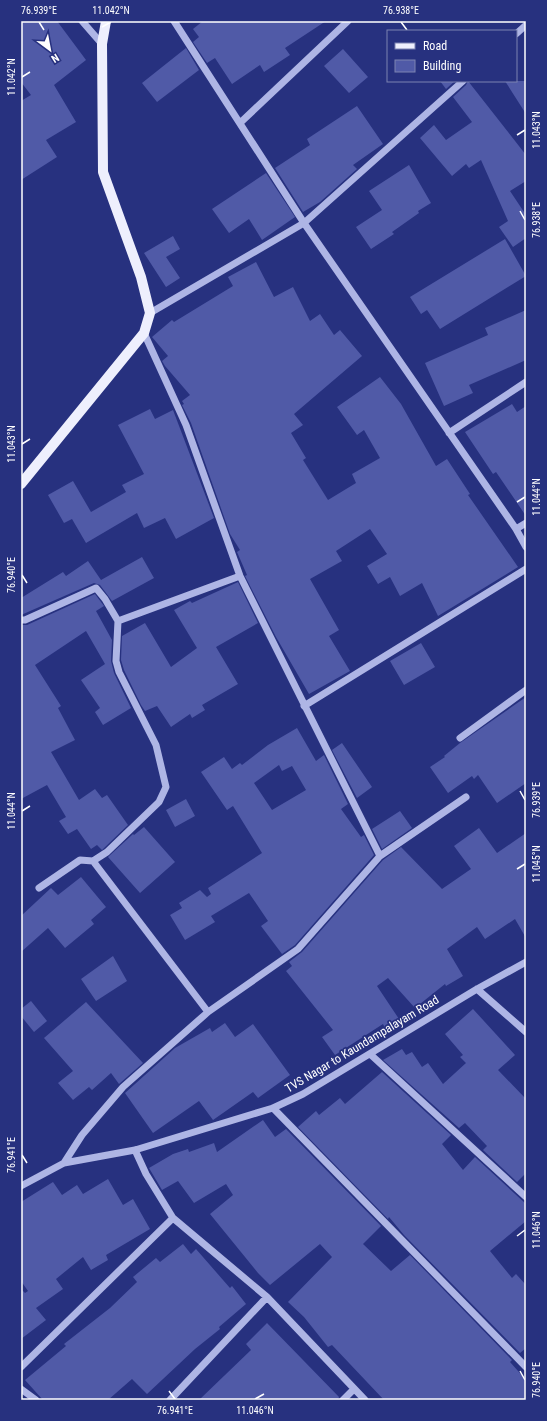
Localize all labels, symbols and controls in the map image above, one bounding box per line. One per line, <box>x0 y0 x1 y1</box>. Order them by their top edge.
text: 76.939°E <box>21 5 57 16</box>
text: 11.042°N <box>92 5 130 16</box>
text: 76.938°E <box>383 5 419 16</box>
north arrow <box>30 30 70 70</box>
legend <box>387 30 517 82</box>
text: Road <box>423 39 447 53</box>
text: N <box>49 51 61 65</box>
text: 11.042°N <box>6 58 17 96</box>
text: Building <box>423 59 461 73</box>
text: 11.043°N <box>531 111 542 149</box>
text: 76.938°E <box>531 202 542 238</box>
text: 11.043°N <box>6 425 17 463</box>
text: 11.044°N <box>531 478 542 516</box>
text: 76.940°E <box>6 557 17 593</box>
text: 76.939°E <box>531 782 542 818</box>
text: 11.044°N <box>6 792 17 830</box>
text: 11.045°N <box>531 845 542 883</box>
street label: TVS Nagar to Kaundampalayam Road <box>283 992 441 1096</box>
text: 76.941°E <box>6 1137 17 1173</box>
text: 11.046°N <box>531 1211 542 1249</box>
text: 76.940°E <box>531 1362 542 1398</box>
text: 76.941°E <box>157 1405 193 1416</box>
text: 11.046°N <box>236 1405 274 1416</box>

